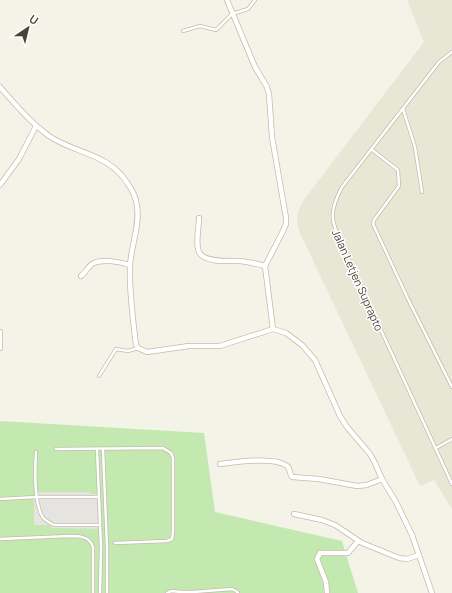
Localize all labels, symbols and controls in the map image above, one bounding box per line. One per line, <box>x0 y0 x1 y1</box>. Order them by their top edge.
north arrow <box>8 8 48 48</box>
text: U <box>26 11 42 28</box>
street label: Jalan Letjen Suprapto <box>329 227 387 334</box>

